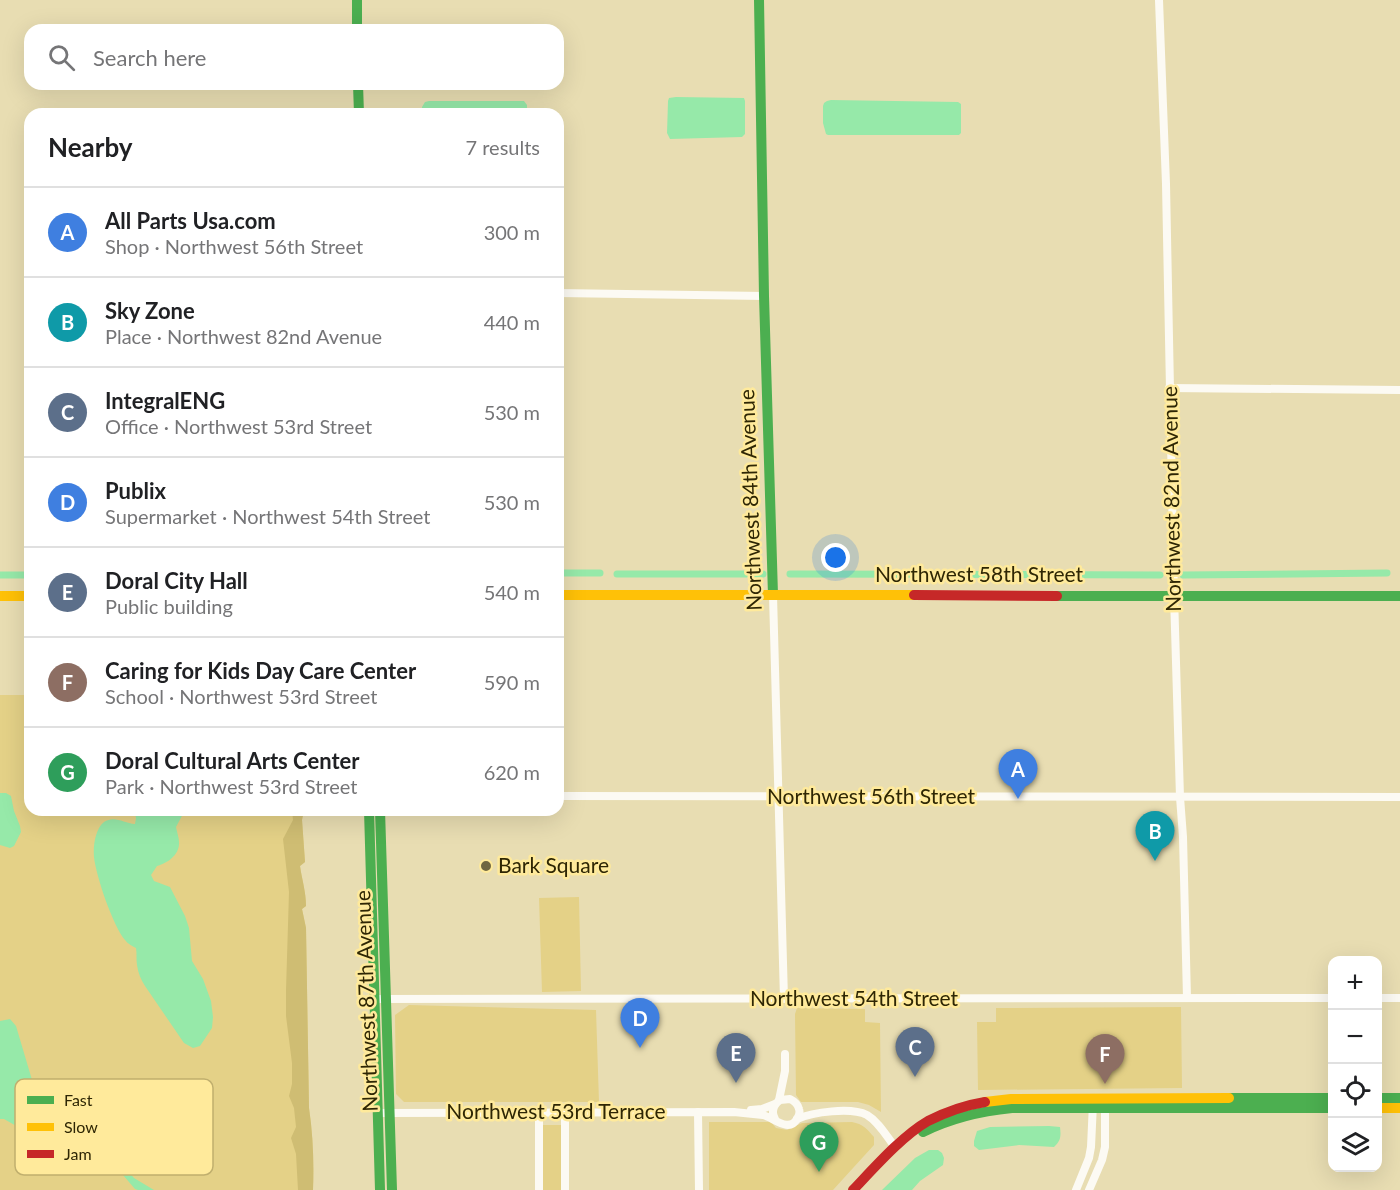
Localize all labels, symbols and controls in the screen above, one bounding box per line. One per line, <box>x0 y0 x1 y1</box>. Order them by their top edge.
search box <box>24 24 564 90</box>
icon: search <box>45 41 78 74</box>
text: Search here <box>93 44 206 71</box>
text: Nearby <box>48 131 133 163</box>
text: 7 results <box>465 135 540 159</box>
text: All Parts Usa.com <box>105 207 276 234</box>
text: A <box>61 220 74 244</box>
text: 300 m <box>484 220 540 244</box>
text: Shop · Northwest 56th Street <box>105 234 363 258</box>
text: Sky Zone <box>105 297 195 324</box>
text: B <box>61 310 74 334</box>
text: 440 m <box>484 310 540 334</box>
text: Place · Northwest 82nd Avenue <box>105 324 382 348</box>
street label: Northwest 82nd Avenue <box>1156 386 1185 612</box>
text: IntegralENG <box>105 387 225 414</box>
street label: Northwest 84th Avenue <box>733 389 766 611</box>
text: C <box>61 400 74 424</box>
text: 530 m <box>484 400 540 424</box>
text: Office · Northwest 53rd Street <box>105 414 372 438</box>
text: Publix <box>105 477 166 504</box>
text: D <box>60 490 75 514</box>
text: 530 m <box>484 490 540 514</box>
text: Supermarket · Northwest 54th Street <box>105 504 430 528</box>
your location <box>821 543 850 572</box>
street label: Northwest 58th Street <box>875 561 1084 586</box>
text: Doral City Hall <box>105 567 248 594</box>
text: E <box>62 580 73 604</box>
text: 540 m <box>484 580 540 604</box>
text: Public building <box>105 594 233 618</box>
text: Caring for Kids Day Care Center <box>105 657 416 684</box>
text: F <box>62 670 73 694</box>
text: 590 m <box>484 670 540 694</box>
text: School · Northwest 53rd Street <box>105 684 377 708</box>
text: Doral Cultural Arts Center <box>105 747 359 774</box>
pin: A <box>998 750 1038 799</box>
text: G <box>60 760 75 784</box>
text: 620 m <box>484 760 540 784</box>
text: Park · Northwest 53rd Street <box>105 774 358 798</box>
street label: Northwest 56th Street <box>767 783 976 808</box>
pin: B <box>1136 812 1174 861</box>
place label: Bark Square <box>498 852 609 877</box>
marker: Bark Square <box>479 859 493 873</box>
street label: Northwest 87th Avenue <box>349 890 382 1112</box>
map controls <box>1328 956 1382 1172</box>
button: + <box>1328 956 1382 1010</box>
street label: Northwest 54th Street <box>750 985 959 1010</box>
pin: D <box>620 998 660 1048</box>
button: − <box>1328 1010 1382 1064</box>
pin: C <box>896 1028 934 1077</box>
pin: E <box>716 1034 756 1083</box>
pin: F <box>1086 1034 1124 1084</box>
button: locate <box>1328 1064 1382 1118</box>
legend <box>15 1079 213 1175</box>
text: Fast <box>64 1090 93 1109</box>
street label: Northwest 53rd Terrace <box>446 1098 666 1123</box>
text: Slow <box>64 1117 98 1136</box>
button: layers <box>1328 1118 1382 1172</box>
pin: G <box>800 1122 838 1172</box>
text: Jam <box>64 1144 92 1163</box>

